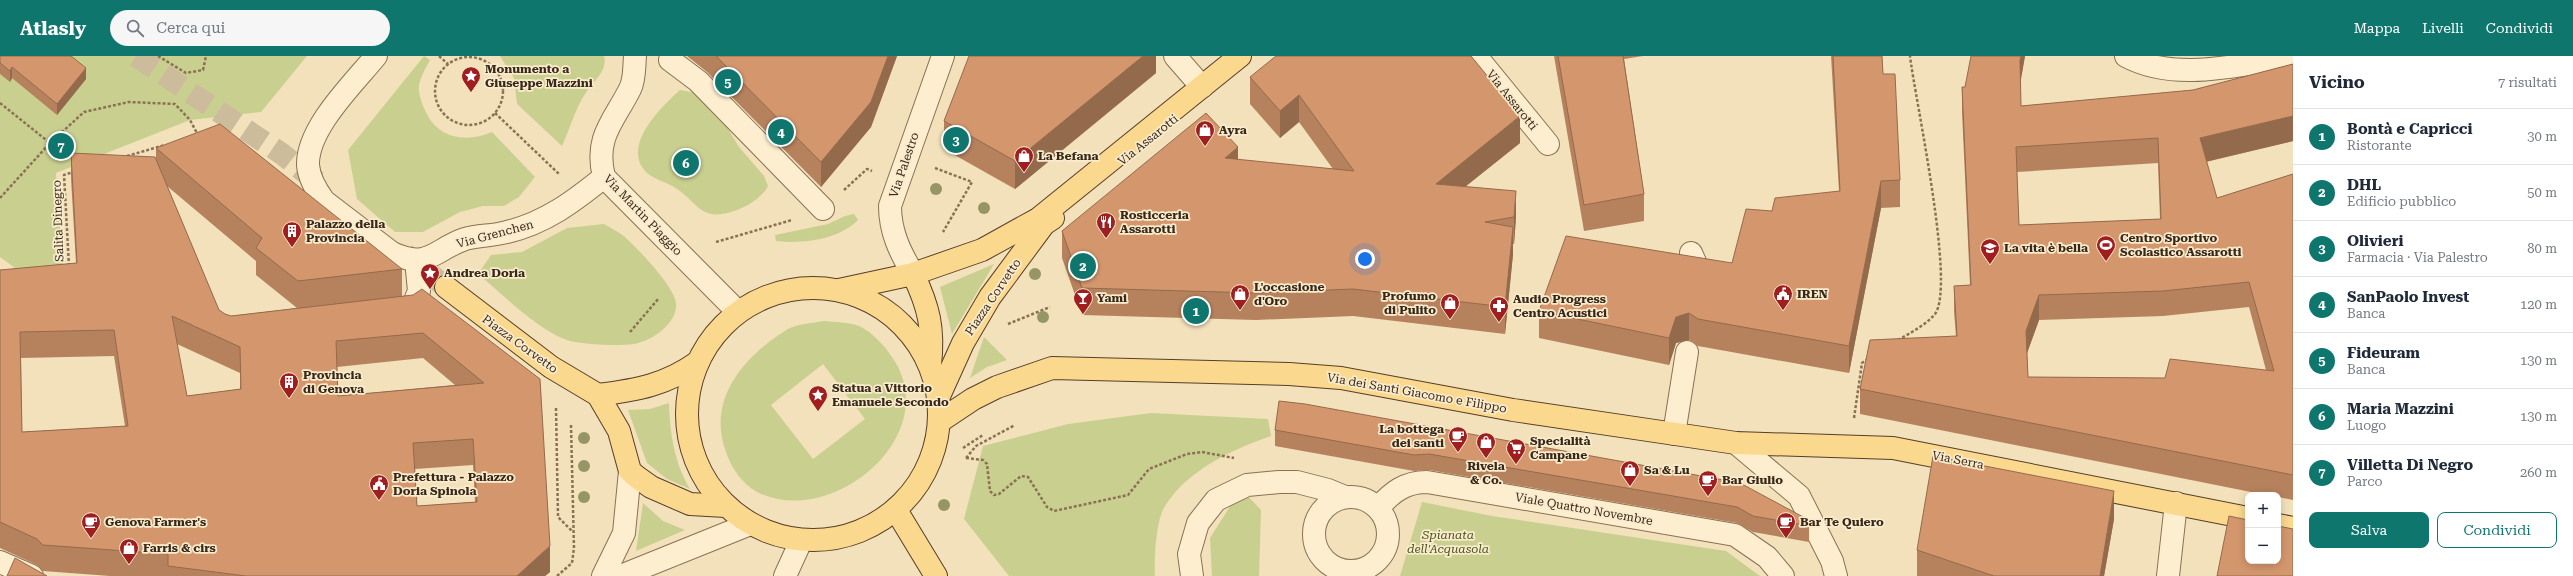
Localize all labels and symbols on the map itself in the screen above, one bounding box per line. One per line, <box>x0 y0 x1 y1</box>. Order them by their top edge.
place label: Monumento a Giuseppe Mazzini <box>485 62 593 90</box>
place icon: Monumento a Giuseppe Mazzini <box>460 65 482 93</box>
pin: 5 <box>715 67 741 97</box>
street label: Via Assarotti <box>1484 67 1541 133</box>
street label: Via Assarotti <box>1115 111 1181 168</box>
pin: 4 <box>768 117 794 147</box>
shop icon: Ayra <box>1194 119 1216 147</box>
place label: Ayra <box>1219 123 1247 137</box>
pin: 3 <box>943 125 969 155</box>
street label: Via Palestro <box>886 130 922 200</box>
pin: 7 <box>48 131 74 161</box>
shop icon: La Befana <box>1013 145 1035 173</box>
pin: 6 <box>673 148 699 178</box>
place label: La Befana <box>1038 149 1099 163</box>
street label: Via Martin Piaggio <box>601 172 685 258</box>
street label: Salita Dinegro <box>50 180 66 262</box>
place label: Rosticceria Assarotti <box>1120 208 1189 236</box>
restaurant icon: Rosticceria Assarotti <box>1095 211 1117 239</box>
place label: Palazzo della Provincia <box>306 217 385 245</box>
street label: Via Grenchen <box>455 217 535 251</box>
building icon: Palazzo della Provincia <box>281 220 303 248</box>
place label: Centro Sportivo Scolastico Assarotti <box>2120 231 2242 259</box>
sports icon: Centro Sportivo Scolastico Assarotti <box>2095 234 2117 262</box>
school or university icon: La vita è bella <box>1979 237 2001 265</box>
place label: La vita è bella <box>2004 241 2088 255</box>
your location <box>1355 249 1375 269</box>
pin: 2 <box>1070 251 1096 281</box>
street label: Piazza Corvetto <box>962 256 1024 338</box>
place icon: Andrea Doria <box>419 262 441 290</box>
place label: Andrea Doria <box>444 266 525 280</box>
place label: L'occasione d'Oro <box>1254 280 1325 308</box>
shop icon: L'occasione d'Oro <box>1229 283 1251 311</box>
public building icon: IREN <box>1772 283 1794 311</box>
bar icon: Yami <box>1072 287 1094 315</box>
place label: IREN <box>1797 287 1828 301</box>
place label: Profumo di Pulito <box>1382 289 1436 317</box>
place label: Yami <box>1097 291 1127 305</box>
shop icon: Profumo di Pulito <box>1439 292 1461 320</box>
place label: Audio Progress Centro Acustici <box>1513 292 1607 320</box>
pharmacy icon: Audio Progress Centro Acustici <box>1488 295 1510 323</box>
pin: 1 <box>1183 296 1209 326</box>
street label: Piazza Corvetto <box>480 312 560 376</box>
place label: Provincia di Genova <box>303 368 364 396</box>
street label: Via dei Santi Giacomo e Filippo <box>1326 370 1508 416</box>
building icon: Provincia di Genova <box>278 371 300 399</box>
place label: Statua a Vittorio Emanuele Secondo <box>832 381 949 409</box>
place icon: Statua a Vittorio Emanuele Secondo <box>807 384 829 412</box>
place label: La bottega dei santi <box>1379 422 1444 450</box>
cafe icon: La bottega dei santi <box>1447 425 1469 453</box>
shop icon: Rivela & Co. <box>1475 431 1497 459</box>
place label: Specialità Campane <box>1530 434 1591 462</box>
supermarket icon: Specialità Campane <box>1505 437 1527 465</box>
street label: Via Serra <box>1931 448 1985 472</box>
place label: Rivela & Co. <box>1467 459 1505 487</box>
shop icon: Sa & Lu <box>1619 459 1641 487</box>
place label: Sa & Lu <box>1644 463 1690 477</box>
cafe icon: Bar Giulio <box>1697 469 1719 497</box>
place label: Prefettura - Palazzo Doria Spinola <box>393 470 514 498</box>
public building icon: Prefettura - Palazzo Doria Spinola <box>368 473 390 501</box>
place label: Bar Giulio <box>1722 473 1783 487</box>
street label: Viale Quattro Novembre <box>1514 490 1654 528</box>
cafe icon: Genova Farmer's <box>80 511 102 539</box>
cafe icon: Bar Te Quiero <box>1775 511 1797 539</box>
place label: Genova Farmer's <box>105 515 206 529</box>
place label: Bar Te Quiero <box>1800 515 1884 529</box>
park label: Spianata dell'Acquasola <box>1407 528 1489 556</box>
shop icon: Farris & cirs <box>118 537 140 565</box>
place label: Farris & cirs <box>143 541 216 555</box>

